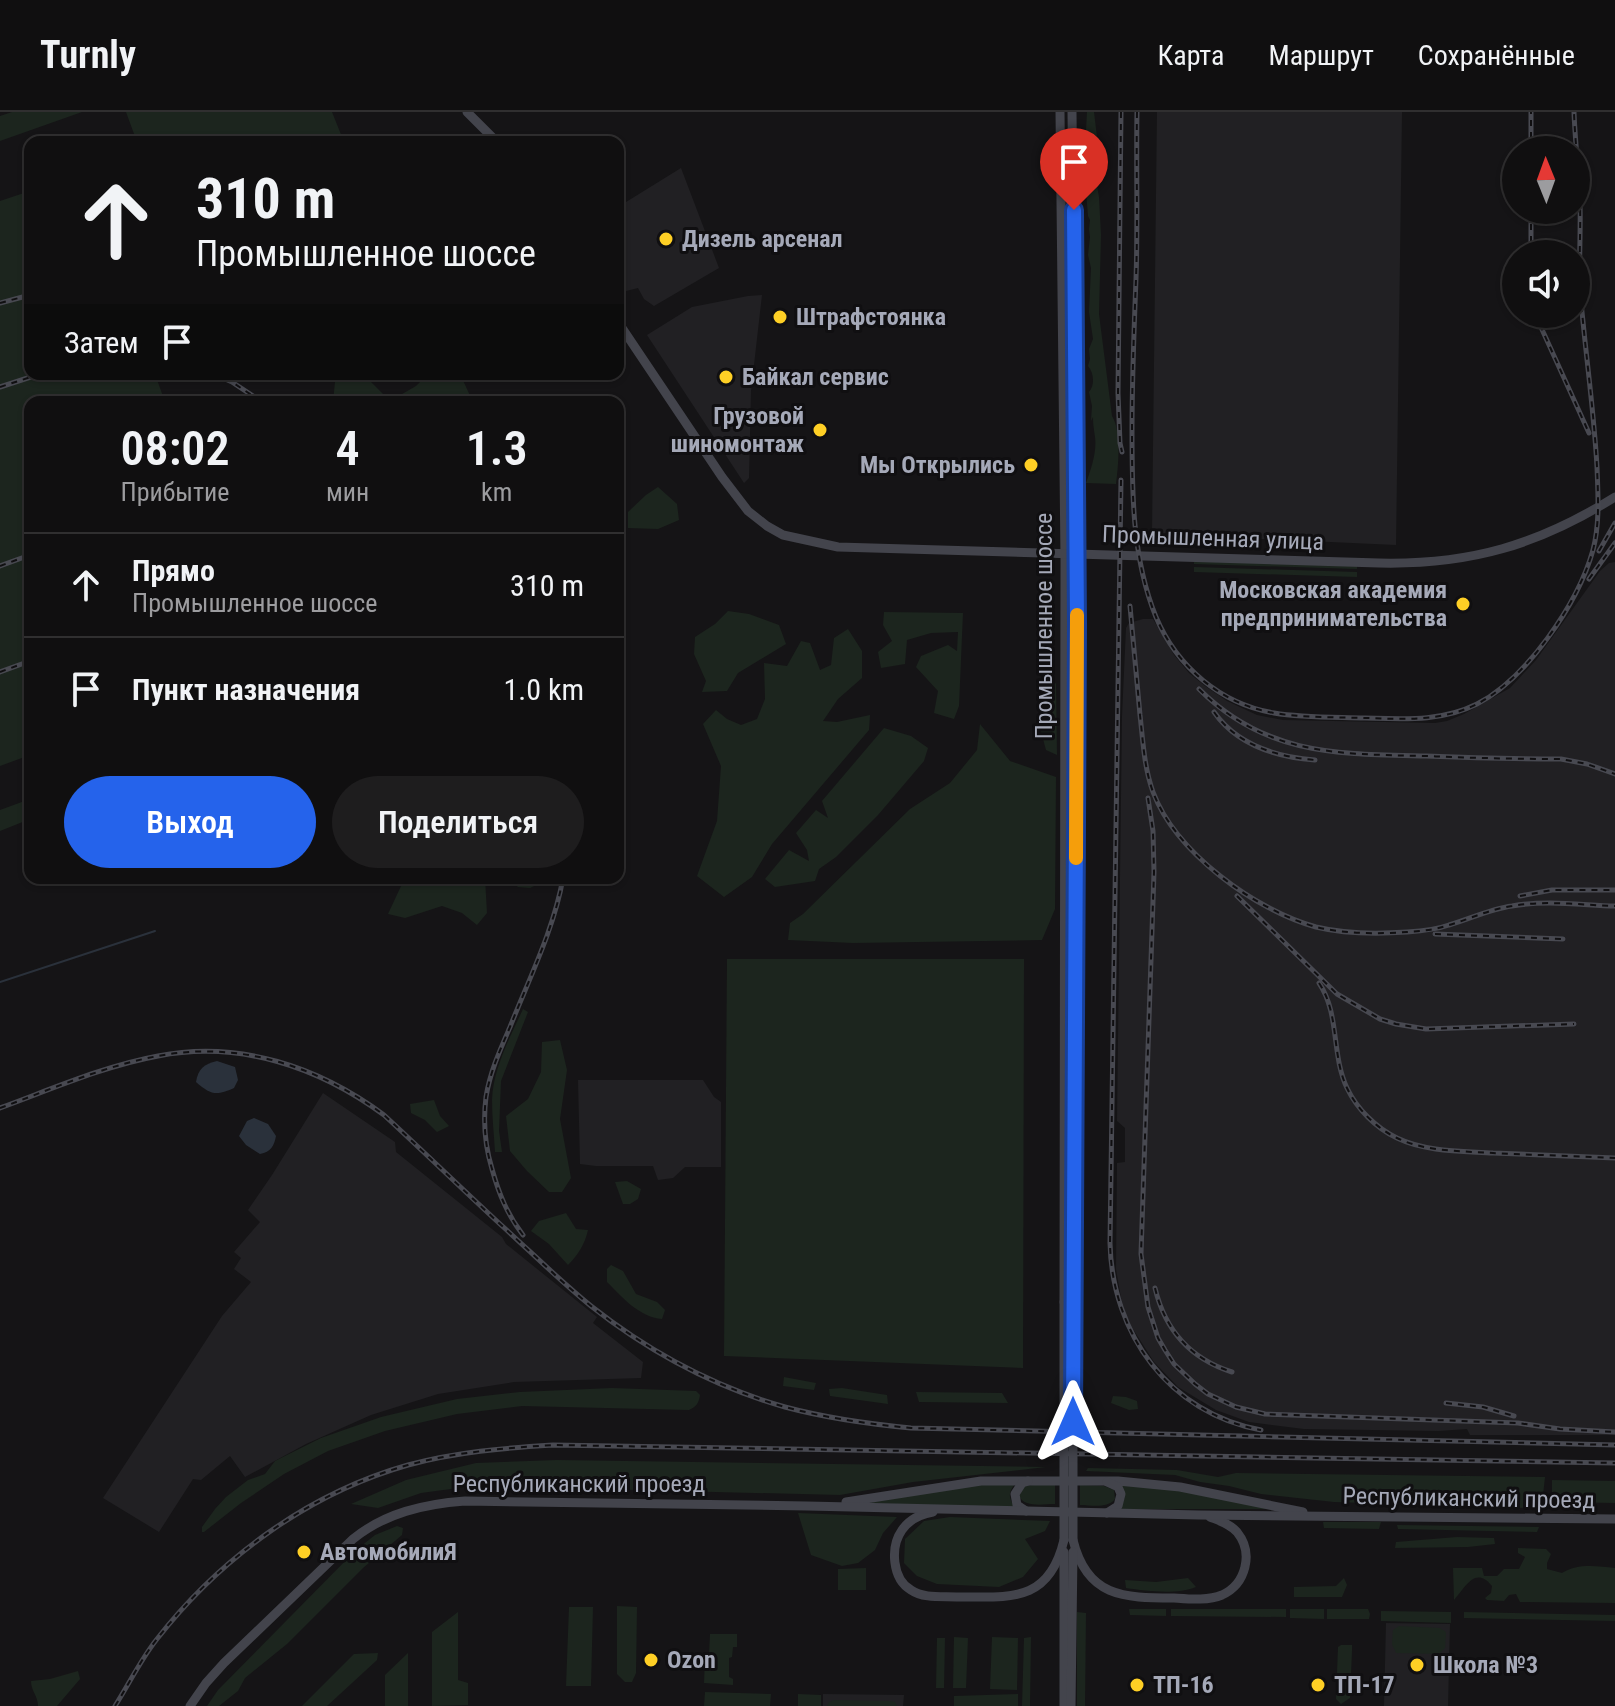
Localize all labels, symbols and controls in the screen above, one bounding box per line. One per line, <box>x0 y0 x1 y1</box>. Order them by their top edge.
text: Turnly <box>40 33 136 77</box>
text: Карта <box>1158 39 1224 72</box>
text: Маршрут <box>1268 39 1374 72</box>
text: Сохранённые <box>1418 39 1575 72</box>
pin <box>1040 128 1108 210</box>
north arrow <box>1502 136 1590 224</box>
map controls <box>1502 136 1590 328</box>
icon: arrive <box>1052 140 1096 184</box>
text: 310 m <box>196 166 335 232</box>
icon: ahead <box>64 168 168 272</box>
place label: Дизель арсенал <box>682 225 842 253</box>
marker: Дизель арсенал <box>657 230 675 248</box>
text: Промышленное шоссе <box>196 233 536 275</box>
button: sound <box>1502 240 1590 328</box>
place label: Штрафстоянка <box>796 303 946 331</box>
marker: Штрафстоянка <box>771 308 789 326</box>
icon: arrive <box>155 320 199 364</box>
text: Затем <box>64 325 139 360</box>
place label: Байкал сервис <box>742 363 889 391</box>
marker: Байкал сервис <box>717 368 735 386</box>
place label: Грузовой шиномонтаж <box>671 402 804 458</box>
text: 08:02 <box>120 420 230 477</box>
text: 4 <box>336 420 360 477</box>
text: 1.3 <box>466 420 528 477</box>
marker: Грузовой шиномонтаж <box>811 421 829 439</box>
place label: Мы Открылись <box>860 451 1015 479</box>
marker: Мы Открылись <box>1022 456 1040 474</box>
text: Прибытие <box>121 477 229 507</box>
text: мин <box>326 477 369 507</box>
text: km <box>481 477 512 507</box>
street label: Промышленное шоссе <box>1030 513 1058 739</box>
street label: Промышленная улица <box>1102 520 1324 556</box>
text: Прямо <box>132 553 215 588</box>
icon: ahead <box>64 563 108 607</box>
text: 310 m <box>510 568 584 603</box>
place label: Московская академия предпринимательства <box>1219 576 1447 632</box>
text: Промышленное шоссе <box>132 588 377 618</box>
marker: Московская академия предпринимательства <box>1454 595 1472 613</box>
icon: arrive <box>64 667 108 711</box>
text: Пункт назначения <box>132 672 360 707</box>
text: 1.0 km <box>503 672 584 707</box>
button: Выход <box>64 776 316 868</box>
button: Поделиться <box>332 776 584 868</box>
position arrow <box>1031 1380 1115 1464</box>
street label: Республиканский проезд <box>453 1470 705 1498</box>
street label: Республиканский проезд <box>1342 1482 1596 1514</box>
place label: АвтомобилиЯ <box>320 1538 457 1566</box>
marker: АвтомобилиЯ <box>295 1543 313 1561</box>
place label: Ozon <box>667 1646 716 1674</box>
marker: Ozon <box>642 1651 660 1669</box>
place label: Школа №3 <box>1433 1651 1538 1679</box>
marker: Школа №3 <box>1408 1656 1426 1674</box>
place label: ТП-16 <box>1153 1671 1214 1699</box>
place label: ТП-17 <box>1334 1671 1395 1699</box>
marker: ТП-16 <box>1128 1676 1146 1694</box>
marker: ТП-17 <box>1309 1676 1327 1694</box>

